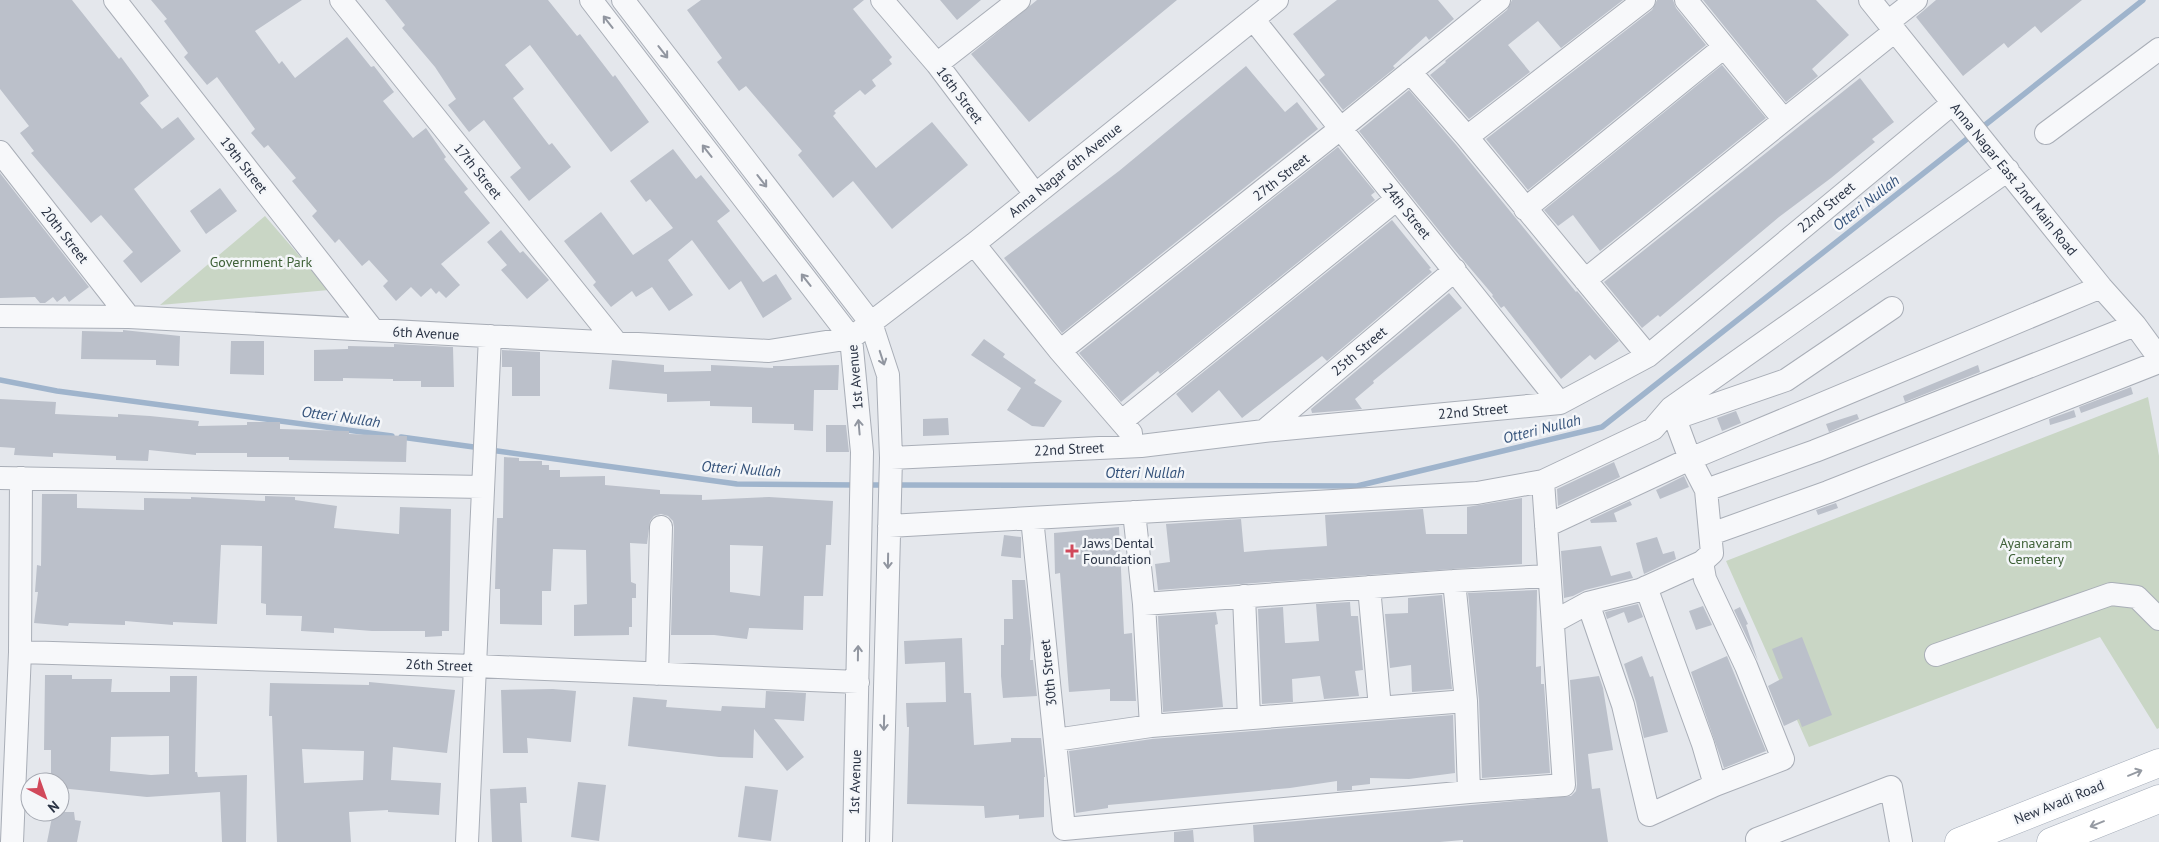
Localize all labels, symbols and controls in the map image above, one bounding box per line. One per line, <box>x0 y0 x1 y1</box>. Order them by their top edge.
one-way arrow <box>603 16 614 29</box>
one-way arrow <box>657 46 668 59</box>
street label: 16th Street <box>933 63 988 127</box>
street label: Anna Nagar East 2nd Main Road <box>1947 99 2081 259</box>
street label: Anna Nagar 6th Avenue <box>1005 119 1125 221</box>
street label: 19th Street <box>216 133 272 197</box>
street label: 17th Street <box>450 139 506 203</box>
one-way arrow <box>702 145 713 158</box>
street label: 27th Street <box>1249 149 1313 205</box>
water label: Otteri Nullah <box>1828 171 1903 235</box>
one-way arrow <box>757 174 768 187</box>
street label: 22nd Street <box>1793 177 1859 236</box>
street label: 24th Street <box>1379 179 1435 243</box>
street label: 20th Street <box>37 203 93 267</box>
park label: Government Park <box>210 253 312 271</box>
one-way arrow <box>801 274 812 287</box>
street label: 6th Avenue <box>392 322 460 344</box>
street label: 25th Street <box>1327 322 1391 379</box>
street label: 1st Avenue <box>843 344 867 410</box>
one-way arrow <box>878 349 887 365</box>
street label: 22nd Street <box>1437 399 1509 423</box>
water label: Otteri Nullah <box>300 402 382 431</box>
water label: Otteri Nullah <box>1501 410 1583 447</box>
one-way arrow <box>855 419 864 435</box>
street label: 22nd Street <box>1034 438 1105 460</box>
water label: Otteri Nullah <box>701 456 781 481</box>
water label: Otteri Nullah <box>1105 463 1185 482</box>
place label: Jaws Dental Foundation <box>1082 534 1154 568</box>
park label: Ayanavaram Cemetery <box>2000 534 2072 568</box>
marker: Jaws Dental Foundation <box>1065 544 1079 558</box>
one-way arrow <box>883 552 893 568</box>
street label: 30th Street <box>1036 638 1060 707</box>
one-way arrow <box>854 646 863 662</box>
street label: 26th Street <box>405 655 473 675</box>
one-way arrow <box>879 714 889 731</box>
street label: 1st Avenue <box>845 749 865 815</box>
one-way arrow <box>2127 767 2142 776</box>
north arrow <box>20 772 70 822</box>
street label: New Avadi Road <box>2011 776 2107 828</box>
text: N <box>44 797 63 817</box>
one-way arrow <box>2090 820 2105 829</box>

